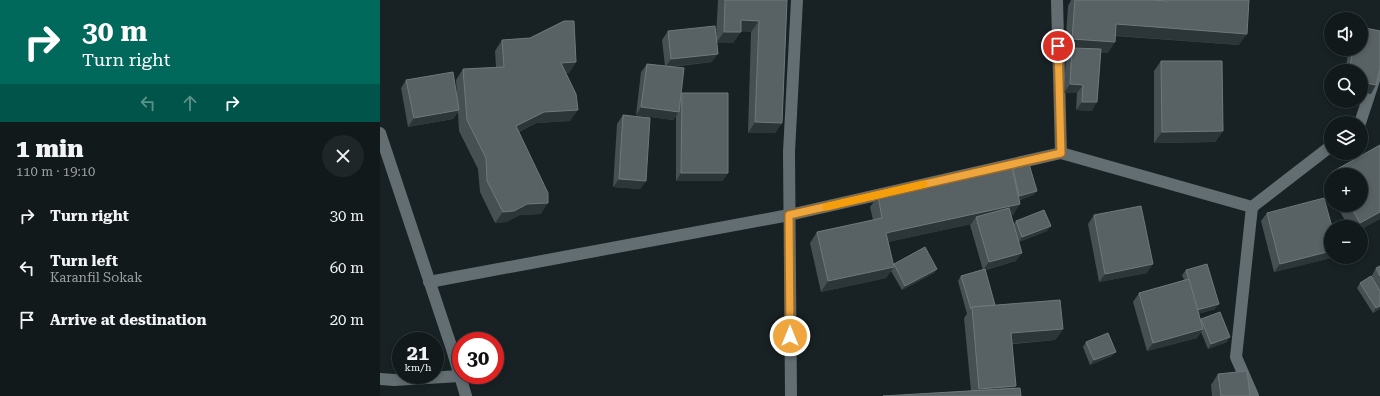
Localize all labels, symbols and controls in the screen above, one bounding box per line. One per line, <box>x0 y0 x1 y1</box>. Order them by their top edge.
map controls <box>1324 12 1368 264</box>
button: sound <box>1324 12 1368 56</box>
text: 30 m <box>82 15 147 48</box>
icon: right <box>16 16 68 68</box>
pin <box>1041 29 1075 63</box>
icon: arrive <box>1047 35 1069 57</box>
text: Turn right <box>82 49 170 70</box>
button: search <box>1324 64 1368 108</box>
icon: left <box>137 92 159 114</box>
icon: ahead <box>179 92 201 114</box>
icon: right <box>221 92 243 114</box>
button: layers <box>1324 116 1368 160</box>
text: 1 min <box>16 135 83 163</box>
button: close <box>322 135 364 177</box>
text: 110 m · 19:10 <box>16 164 95 179</box>
button: + <box>1324 168 1368 212</box>
icon: right <box>16 205 38 227</box>
text: Turn right <box>50 207 129 225</box>
text: 30 m <box>330 207 364 225</box>
button: − <box>1324 220 1368 264</box>
text: Turn left <box>50 252 118 270</box>
icon: left <box>16 257 38 279</box>
text: 60 m <box>330 259 364 277</box>
text: Karanfil Sokak <box>50 270 142 285</box>
icon: arrive <box>16 309 38 331</box>
text: Arrive at destination <box>50 311 206 329</box>
text: 20 m <box>330 311 364 329</box>
position arrow <box>769 315 811 357</box>
speed limit sign: 30 <box>452 332 504 384</box>
text: 21 <box>407 341 429 365</box>
text: km/h <box>405 362 431 373</box>

